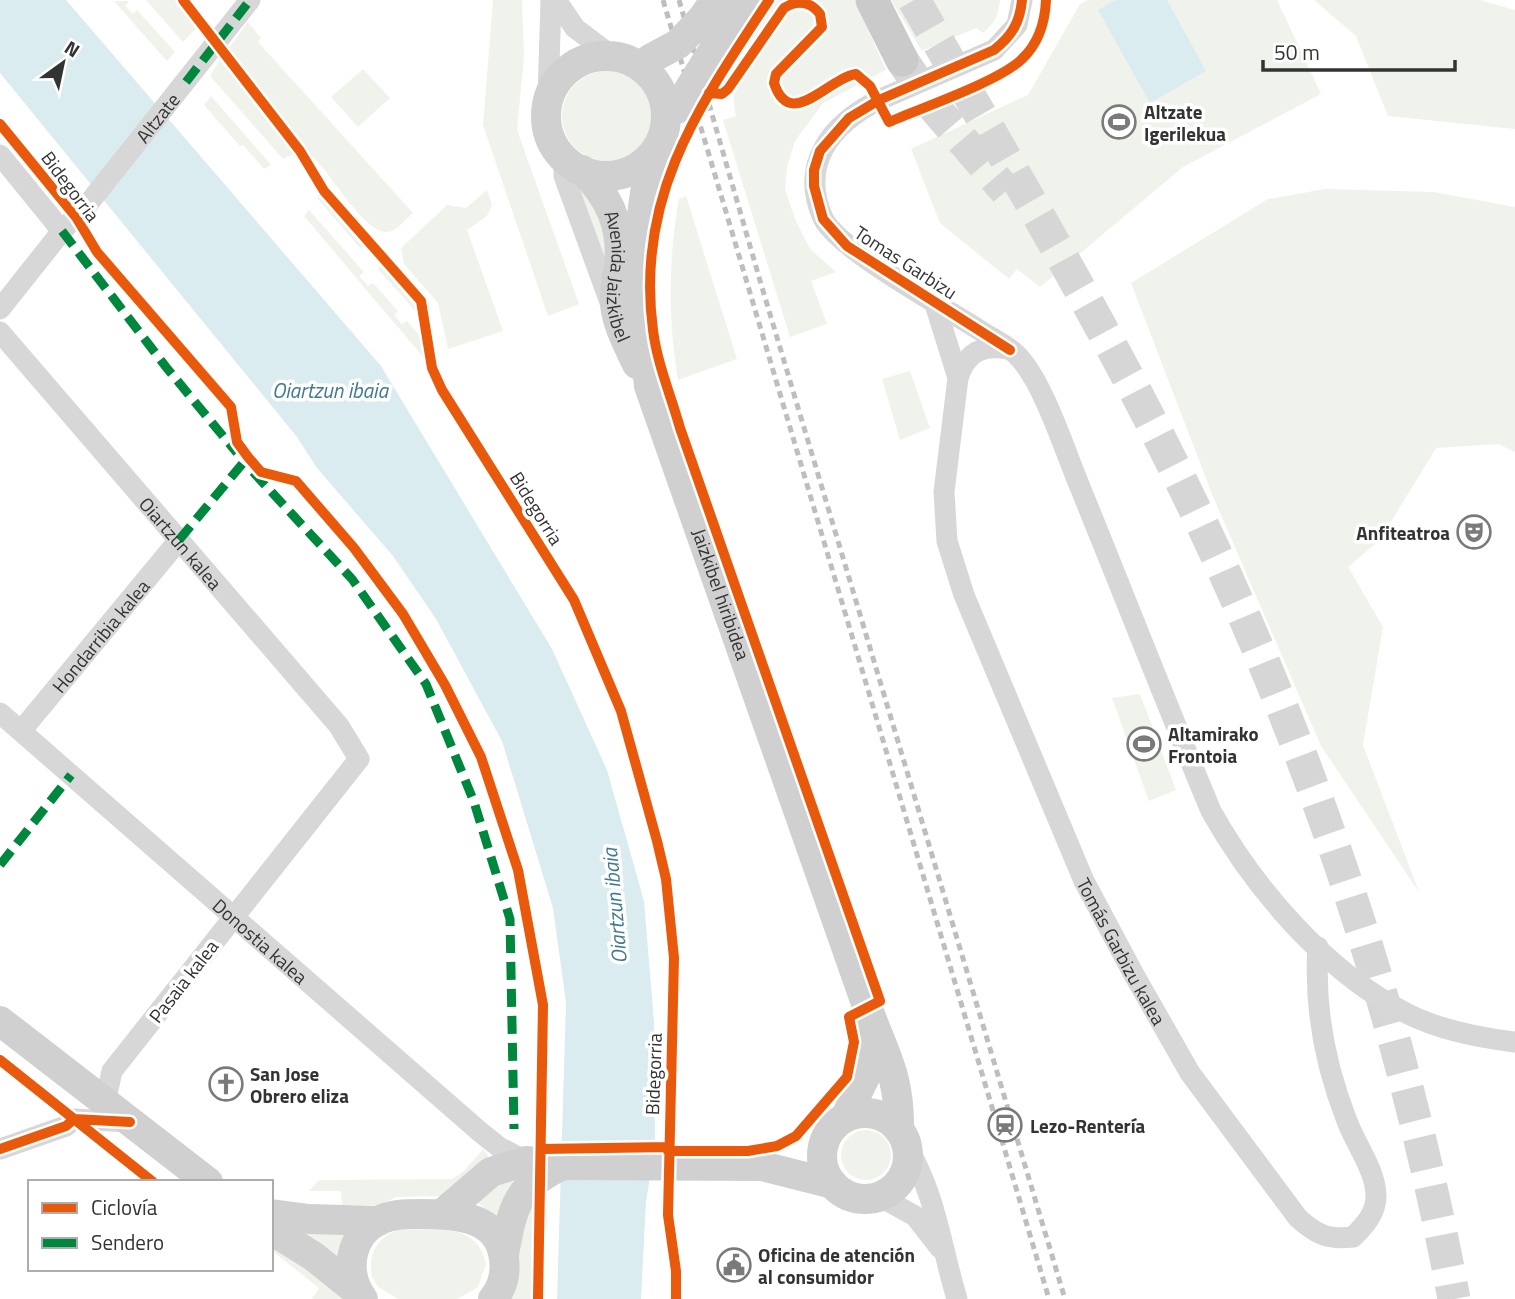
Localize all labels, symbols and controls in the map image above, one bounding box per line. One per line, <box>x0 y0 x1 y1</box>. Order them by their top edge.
north arrow <box>28 28 98 98</box>
scale bar <box>1263 28 1456 72</box>
text: N <box>59 33 86 64</box>
text: 50 m <box>1274 36 1320 68</box>
street label: Altzate <box>128 86 186 148</box>
place label: Altzate Igerilekua <box>1144 97 1226 148</box>
sports icon: Altzate Igerilekua <box>1100 103 1138 141</box>
street label: Bidegorria <box>35 144 108 228</box>
street label: Avenida Jaizkibel <box>598 206 639 346</box>
street label: Tomas Garbizu <box>849 218 963 306</box>
water label: Oiartzun ibaia <box>272 374 389 406</box>
street label: Bidegorria <box>503 465 571 551</box>
street label: Oiartzun kalea <box>133 490 230 596</box>
theatre icon: Anfiteatroa <box>1455 513 1493 551</box>
place label: Anfiteatroa <box>1356 518 1450 547</box>
street label: Jaizkibel hiribidea <box>686 524 759 664</box>
street label: Hondarribia kalea <box>44 572 156 699</box>
place label: Altamirako Frontoia <box>1168 719 1259 770</box>
sports icon: Altamirako Frontoia <box>1125 725 1163 763</box>
water label: Oiartzun ibaia <box>593 845 635 965</box>
street label: Tomás Garbizu kalea <box>1070 872 1174 1030</box>
street label: Donostia kalea <box>207 891 315 991</box>
street label: Pasaia kalea <box>141 933 225 1029</box>
street label: Bidegorria <box>637 1032 669 1116</box>
place label: San Jose Obrero eliza <box>250 1059 349 1110</box>
church icon: San Jose Obrero eliza <box>207 1065 245 1103</box>
station icon: Lezo-Rentería <box>986 1106 1024 1144</box>
place label: Lezo-Rentería <box>1030 1111 1146 1140</box>
legend <box>28 1180 273 1271</box>
text: Ciclovía <box>91 1191 158 1223</box>
text: Sendero <box>91 1226 164 1258</box>
place label: Oficina de atención al consumidor <box>758 1240 915 1291</box>
public building icon: Oficina de atención al consumidor <box>715 1246 753 1284</box>

